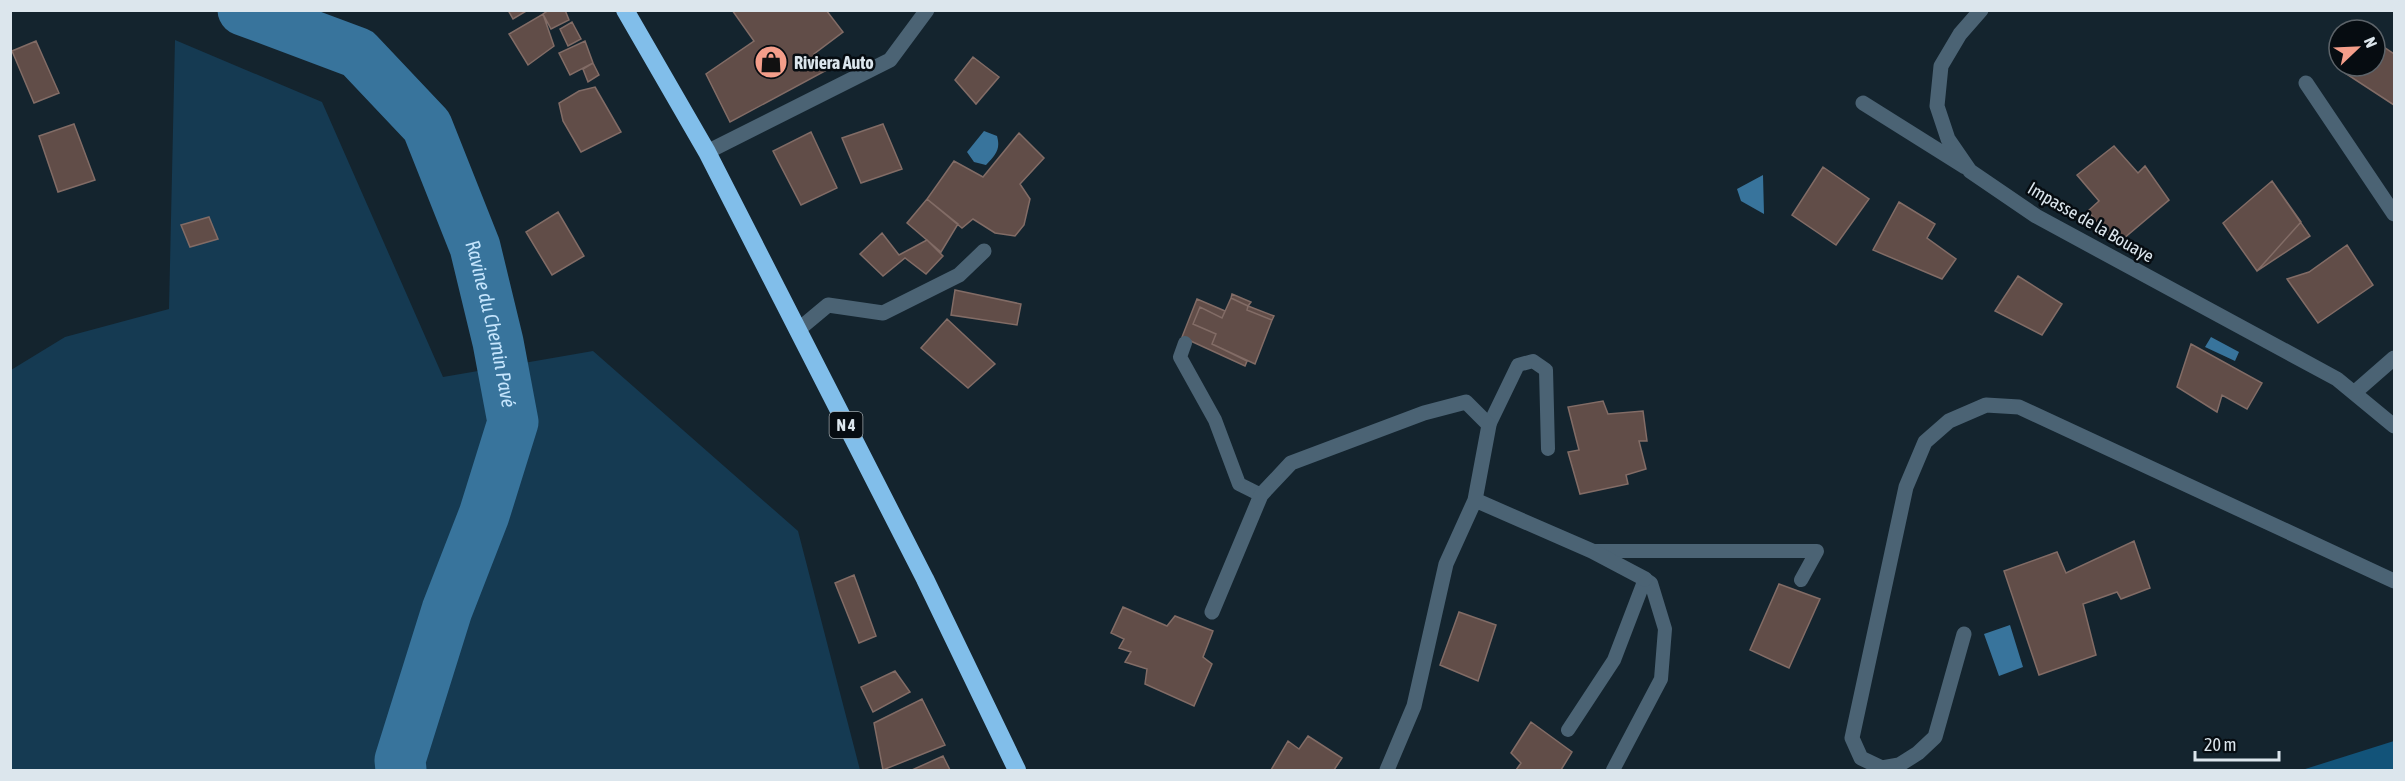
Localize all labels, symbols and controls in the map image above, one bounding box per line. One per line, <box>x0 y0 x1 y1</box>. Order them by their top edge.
north arrow <box>2327 18 2387 78</box>
text: N <box>2361 34 2381 50</box>
shop icon: Riviera Auto <box>753 44 789 80</box>
place label: Riviera Auto <box>794 52 874 73</box>
street label: Impasse de la Bouaye <box>2024 177 2158 267</box>
water label: Ravine du Chemin Pavé <box>462 236 522 409</box>
road number: N 4 <box>830 412 862 438</box>
scale bar <box>2195 724 2279 762</box>
text: 20 m <box>2204 734 2236 755</box>

